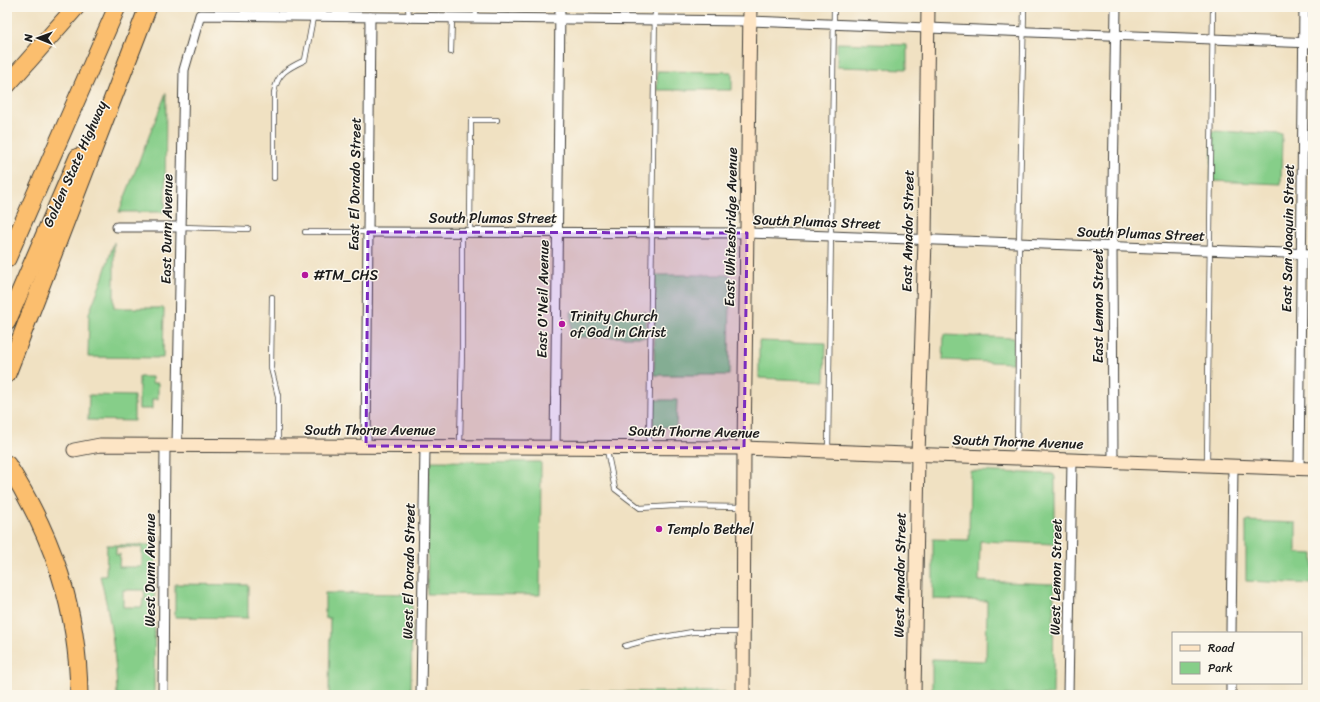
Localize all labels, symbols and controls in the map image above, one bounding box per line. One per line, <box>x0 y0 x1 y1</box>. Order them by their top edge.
north arrow <box>18 18 58 58</box>
text: N <box>19 33 38 43</box>
street label: Golden State Highway <box>36 96 115 231</box>
street label: East El Dorado Street <box>341 117 369 251</box>
street label: East Whitesbridge Avenue <box>717 147 745 307</box>
street label: East San Joaquin Street <box>1274 163 1302 313</box>
street label: East Amador Street <box>894 170 922 292</box>
street label: East Dunn Avenue <box>154 174 180 284</box>
street label: South Plumas Street <box>429 206 557 231</box>
street label: South Plumas Street <box>752 207 882 237</box>
street label: South Plumas Street <box>1076 219 1206 249</box>
street label: East O'Neil Avenue <box>529 240 557 358</box>
street label: East Lemon Street <box>1086 249 1111 363</box>
place label: #TM_CHS <box>313 263 378 288</box>
marker: #TM_CHS <box>300 270 310 280</box>
place label: Trinity Church of God in Christ <box>570 304 666 345</box>
marker: Trinity Church of God in Christ <box>557 319 567 329</box>
street label: South Thorne Avenue <box>304 418 436 443</box>
street label: South Thorne Avenue <box>628 418 760 446</box>
street label: South Thorne Avenue <box>952 427 1084 457</box>
street label: West El Dorado Street <box>395 503 423 639</box>
street label: West Amador Street <box>886 512 914 638</box>
street label: West Dunn Avenue <box>138 513 163 627</box>
place label: Templo Bethel <box>667 517 755 542</box>
street label: West Lemon Street <box>1042 519 1070 635</box>
marker: Templo Bethel <box>654 524 664 534</box>
legend <box>1172 632 1302 684</box>
text: Road <box>1208 637 1235 659</box>
text: Park <box>1208 657 1233 679</box>

